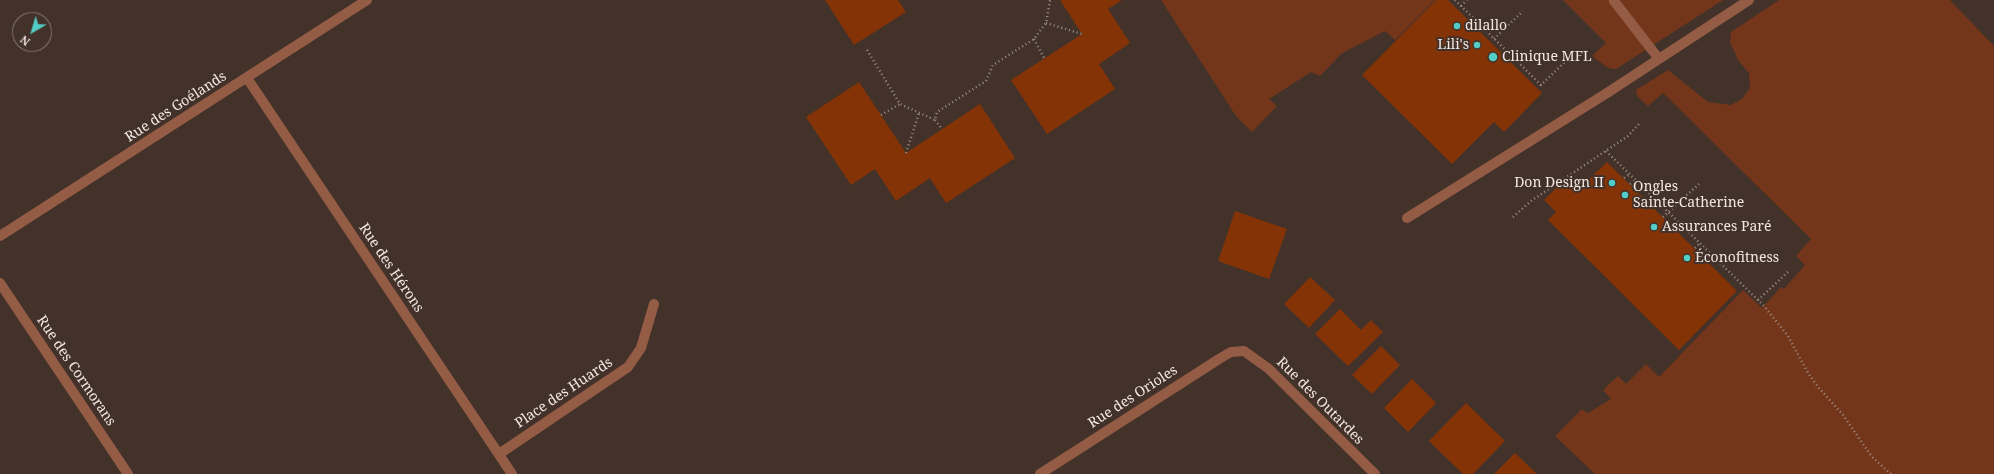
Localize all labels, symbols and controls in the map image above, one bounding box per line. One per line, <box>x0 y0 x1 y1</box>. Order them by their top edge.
north arrow <box>12 12 52 52</box>
place label: dilallo <box>1465 18 1507 34</box>
marker: dilallo <box>1452 21 1462 31</box>
text: N <box>17 32 33 50</box>
place label: Lili's <box>1438 37 1469 53</box>
marker: Lili's <box>1472 40 1482 50</box>
place label: Clinique MFL <box>1502 49 1592 65</box>
marker: Clinique MFL <box>1487 51 1499 63</box>
street label: Rue des Goélands <box>122 68 230 146</box>
place label: Don Design II <box>1514 175 1604 191</box>
marker: Don Design II <box>1607 178 1617 188</box>
place label: Ongles Sainte-Catherine <box>1633 179 1744 212</box>
marker: Ongles Sainte-Catherine <box>1620 190 1630 200</box>
place label: Assurances Paré <box>1662 219 1771 235</box>
street label: Rue des Hérons <box>355 220 427 316</box>
marker: Assurances Paré <box>1649 222 1659 232</box>
place label: Éconofitness <box>1695 250 1779 266</box>
marker: Éconofitness <box>1682 253 1692 263</box>
street label: Rue des Cormorans <box>33 313 119 429</box>
street label: Place des Huards <box>512 354 616 432</box>
street label: Rue des Outardes <box>1273 354 1367 448</box>
street label: Rue des Orioles <box>1085 362 1181 432</box>

